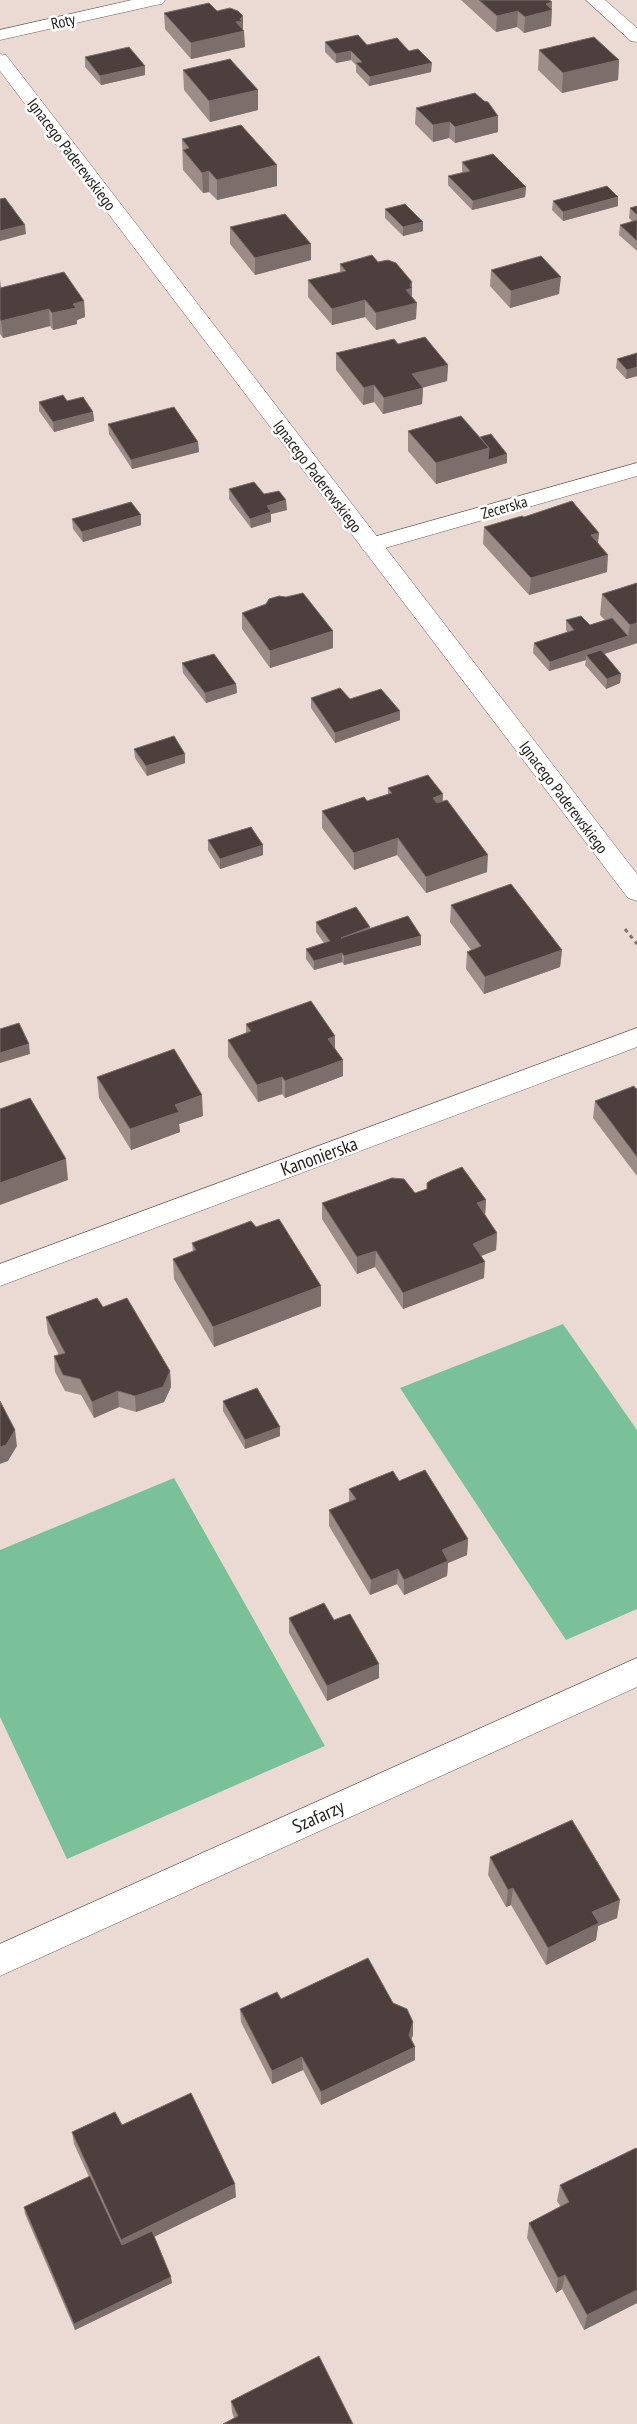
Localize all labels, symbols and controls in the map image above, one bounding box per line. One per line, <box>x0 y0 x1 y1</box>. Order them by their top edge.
street label: Roty <box>49 9 77 33</box>
street label: Ignacego Paderewskiego <box>23 94 121 214</box>
street label: Ignacego Paderewskiego <box>269 416 367 536</box>
street label: Zecerska <box>479 491 529 523</box>
street label: Ignacego Paderewskiego <box>515 737 613 857</box>
street label: Kanonierska <box>277 1131 361 1181</box>
street label: Szafarzy <box>288 1794 348 1838</box>

